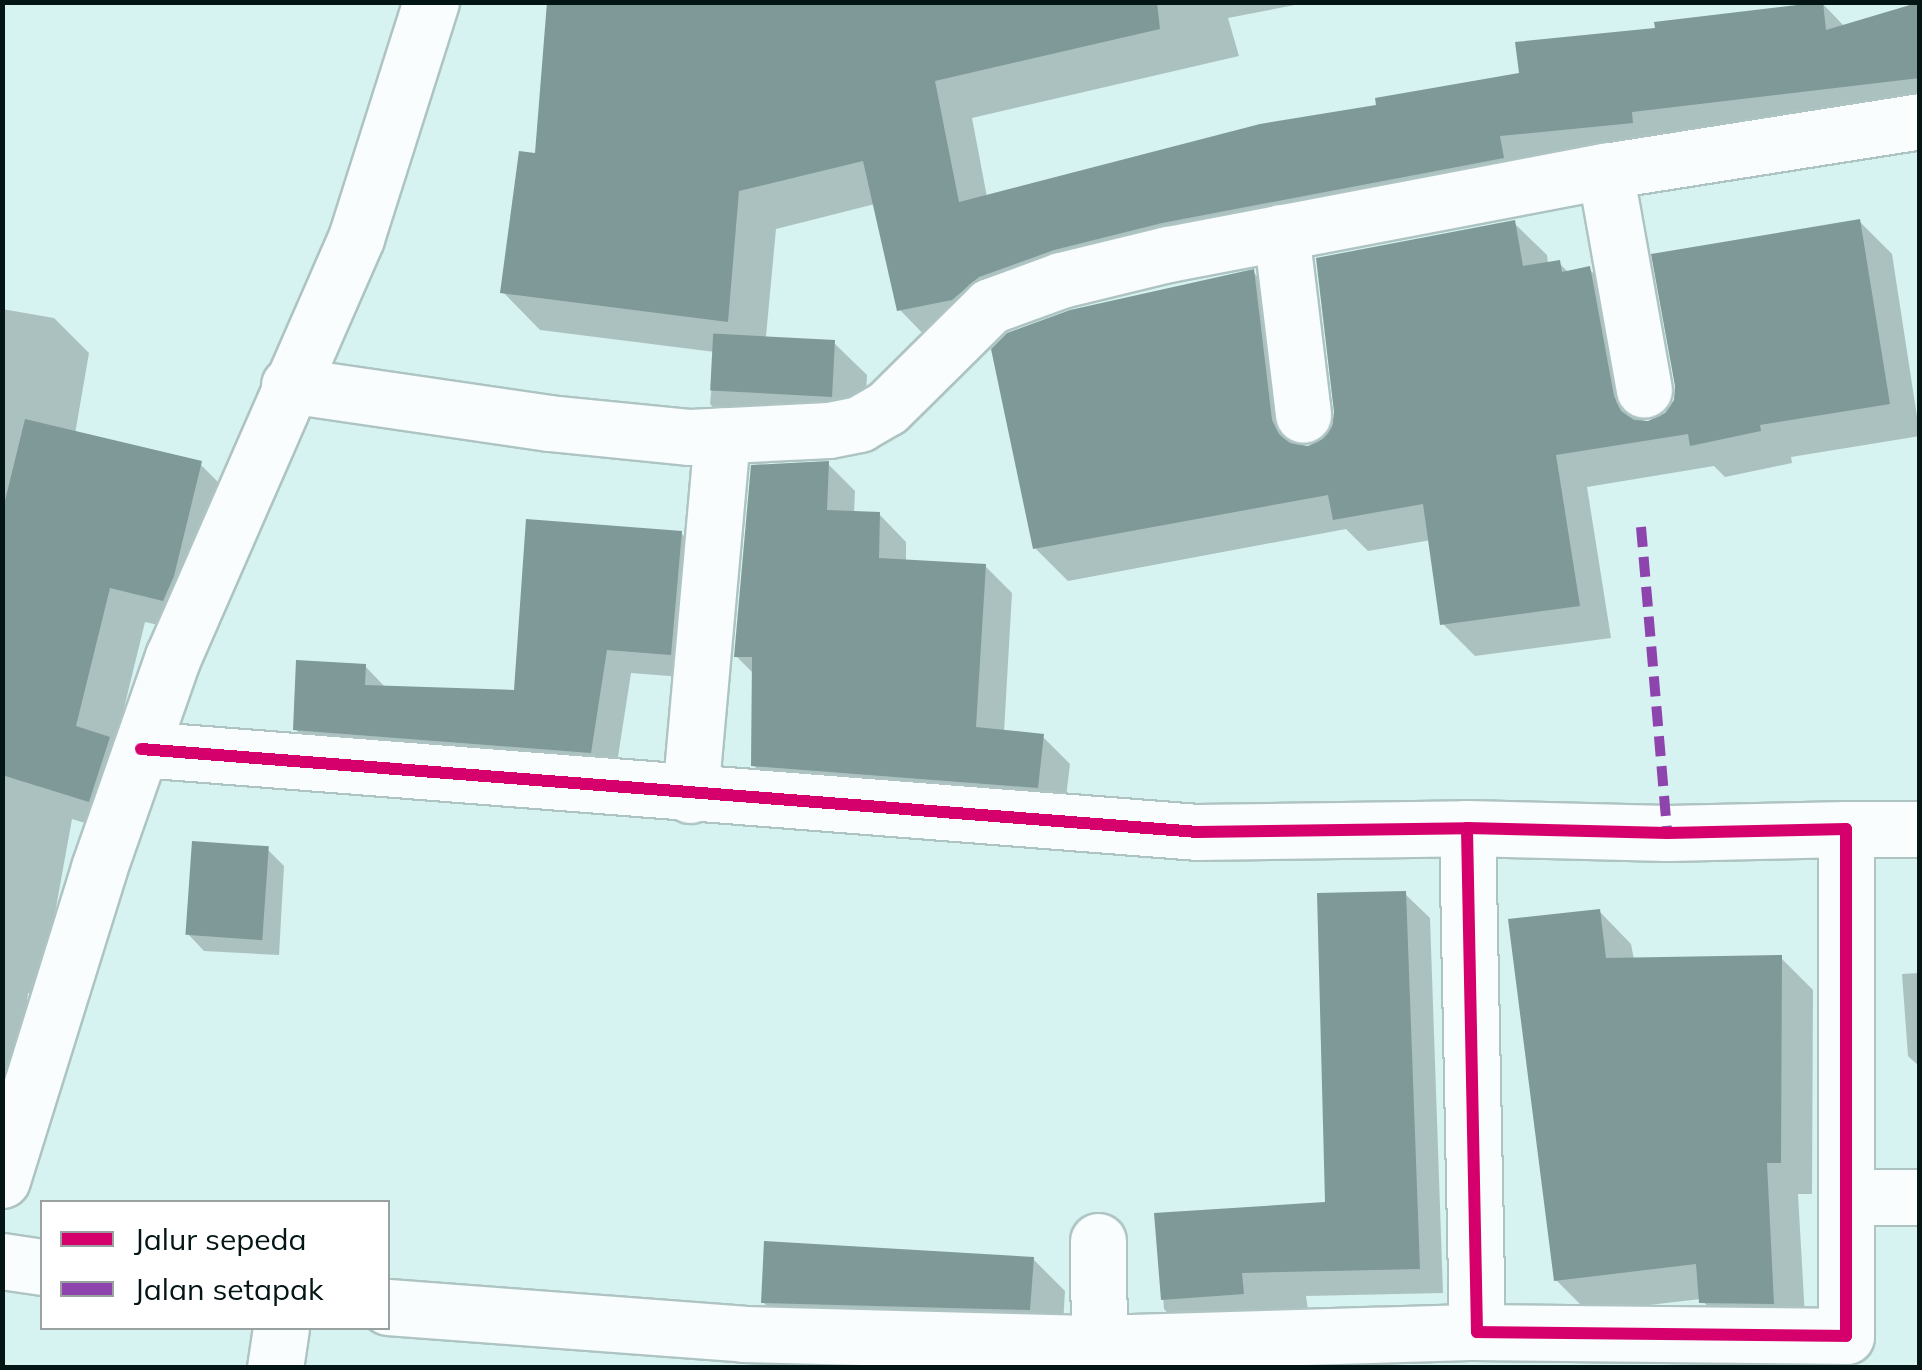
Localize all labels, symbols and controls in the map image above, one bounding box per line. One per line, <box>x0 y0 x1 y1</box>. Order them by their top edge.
legend <box>40 1200 390 1330</box>
text: Jalur sepeda <box>134 1220 307 1258</box>
text: Jalan setapak <box>134 1270 324 1308</box>

